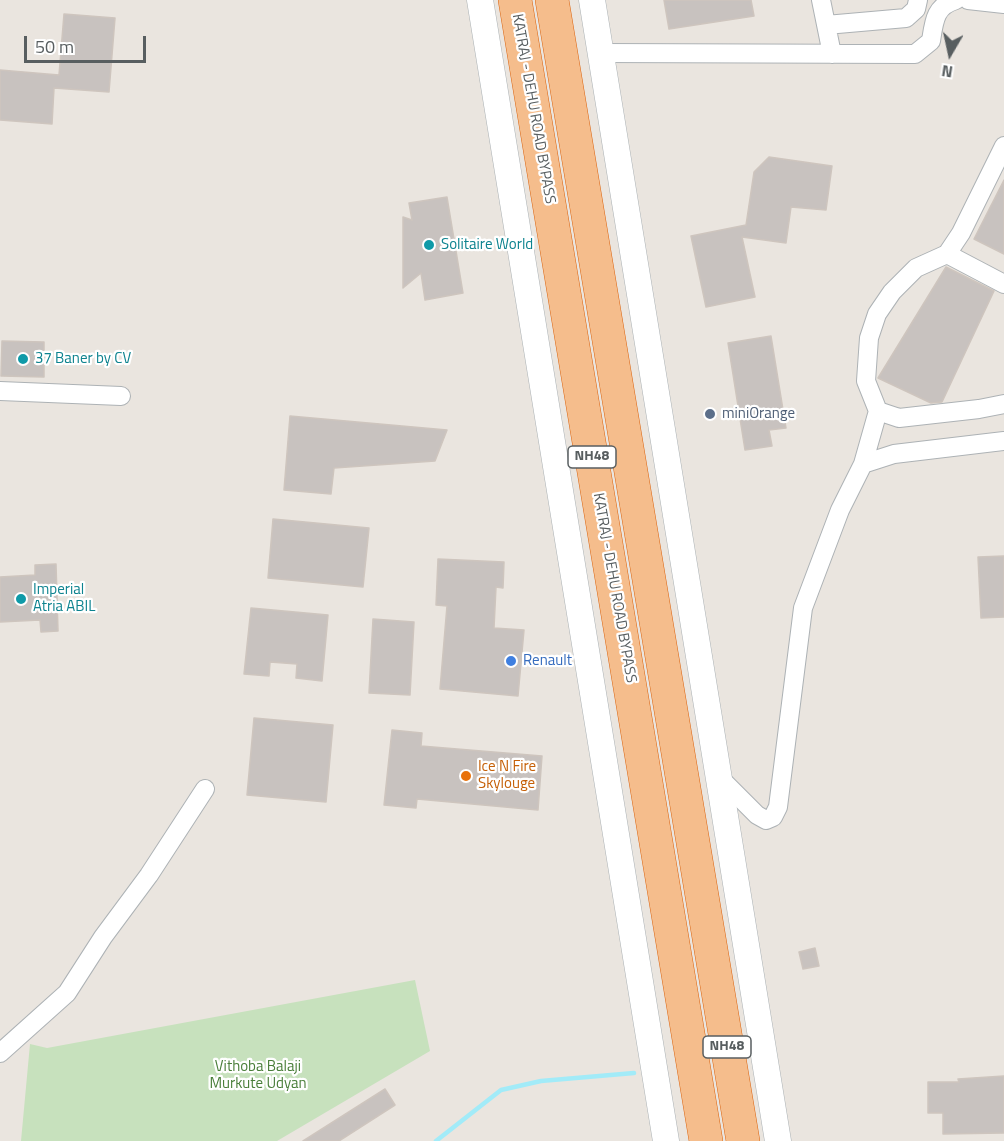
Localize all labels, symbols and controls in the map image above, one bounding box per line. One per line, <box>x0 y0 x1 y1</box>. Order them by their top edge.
street label: KATRAJ - DEHU ROAD BYPASS <box>507 13 559 205</box>
scale bar <box>27 24 148 62</box>
north arrow <box>920 24 980 84</box>
text: 50 m <box>35 33 74 60</box>
text: N <box>940 59 955 84</box>
place label: Solitaire World <box>441 236 533 254</box>
marker: Solitaire World <box>422 238 436 252</box>
place label: 37 Baner by CV <box>35 350 131 368</box>
marker: 37 Baner by CV <box>16 352 30 366</box>
place label: miniOrange <box>722 405 795 423</box>
marker: miniOrange <box>703 407 717 421</box>
road number: NH48 <box>568 446 616 468</box>
street label: KATRAJ - DEHU ROAD BYPASS <box>588 492 640 684</box>
place label: Imperial Atria ABIL <box>33 581 95 616</box>
marker: Imperial Atria ABIL <box>14 592 28 606</box>
place label: Renault <box>523 652 572 670</box>
marker: Renault <box>504 654 518 668</box>
place label: Ice N Fire Skylouge <box>478 758 536 793</box>
marker: Ice N Fire Skylouge <box>459 769 473 783</box>
road number: NH48 <box>703 1036 751 1058</box>
park label: Vithoba Balaji Murkute Udyan <box>209 1058 307 1093</box>

